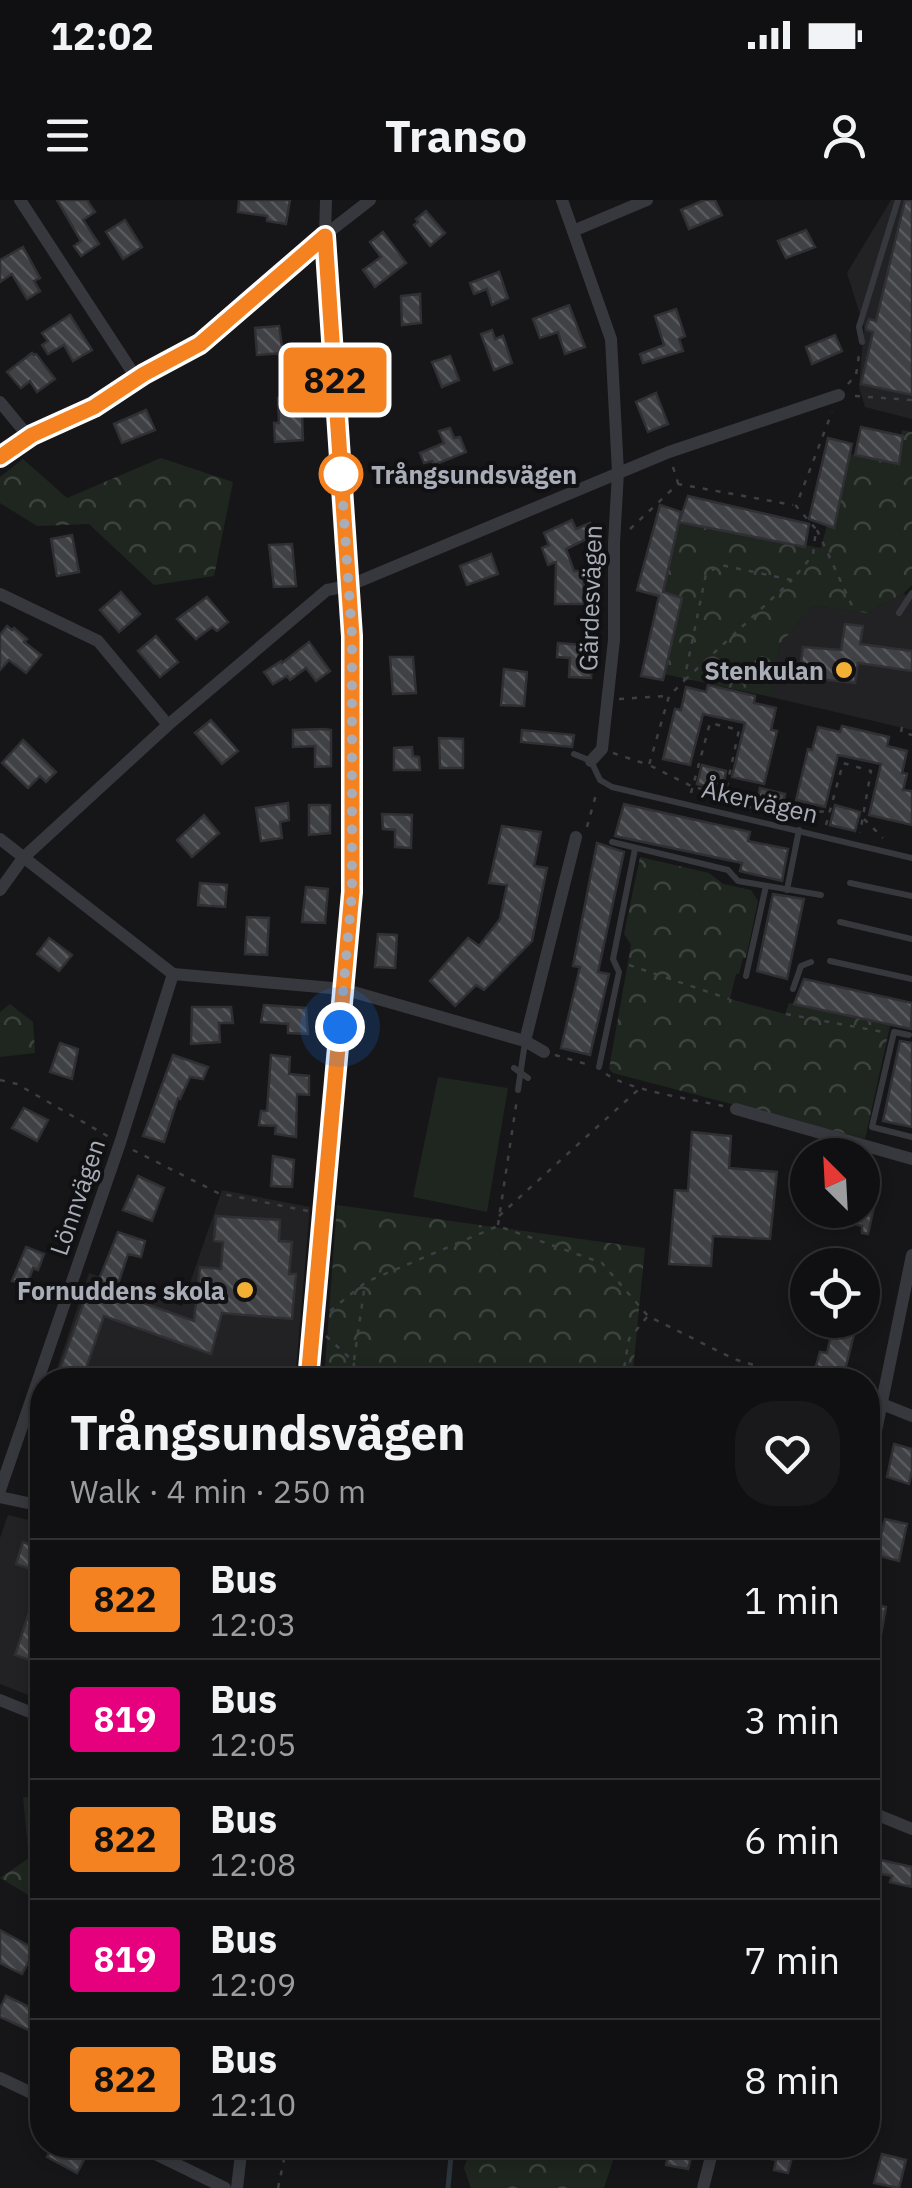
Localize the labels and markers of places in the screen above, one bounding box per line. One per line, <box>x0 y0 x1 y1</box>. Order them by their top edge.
marker: Trångsundsvägen <box>320 453 362 495</box>
place label: Trångsundsvägen <box>371 458 577 491</box>
place label: Stenkulan <box>704 654 824 687</box>
marker: Stenkulan <box>833 659 855 681</box>
place label: Fornuddens skola <box>17 1274 225 1307</box>
marker: Fornuddens skola <box>234 1279 256 1301</box>

